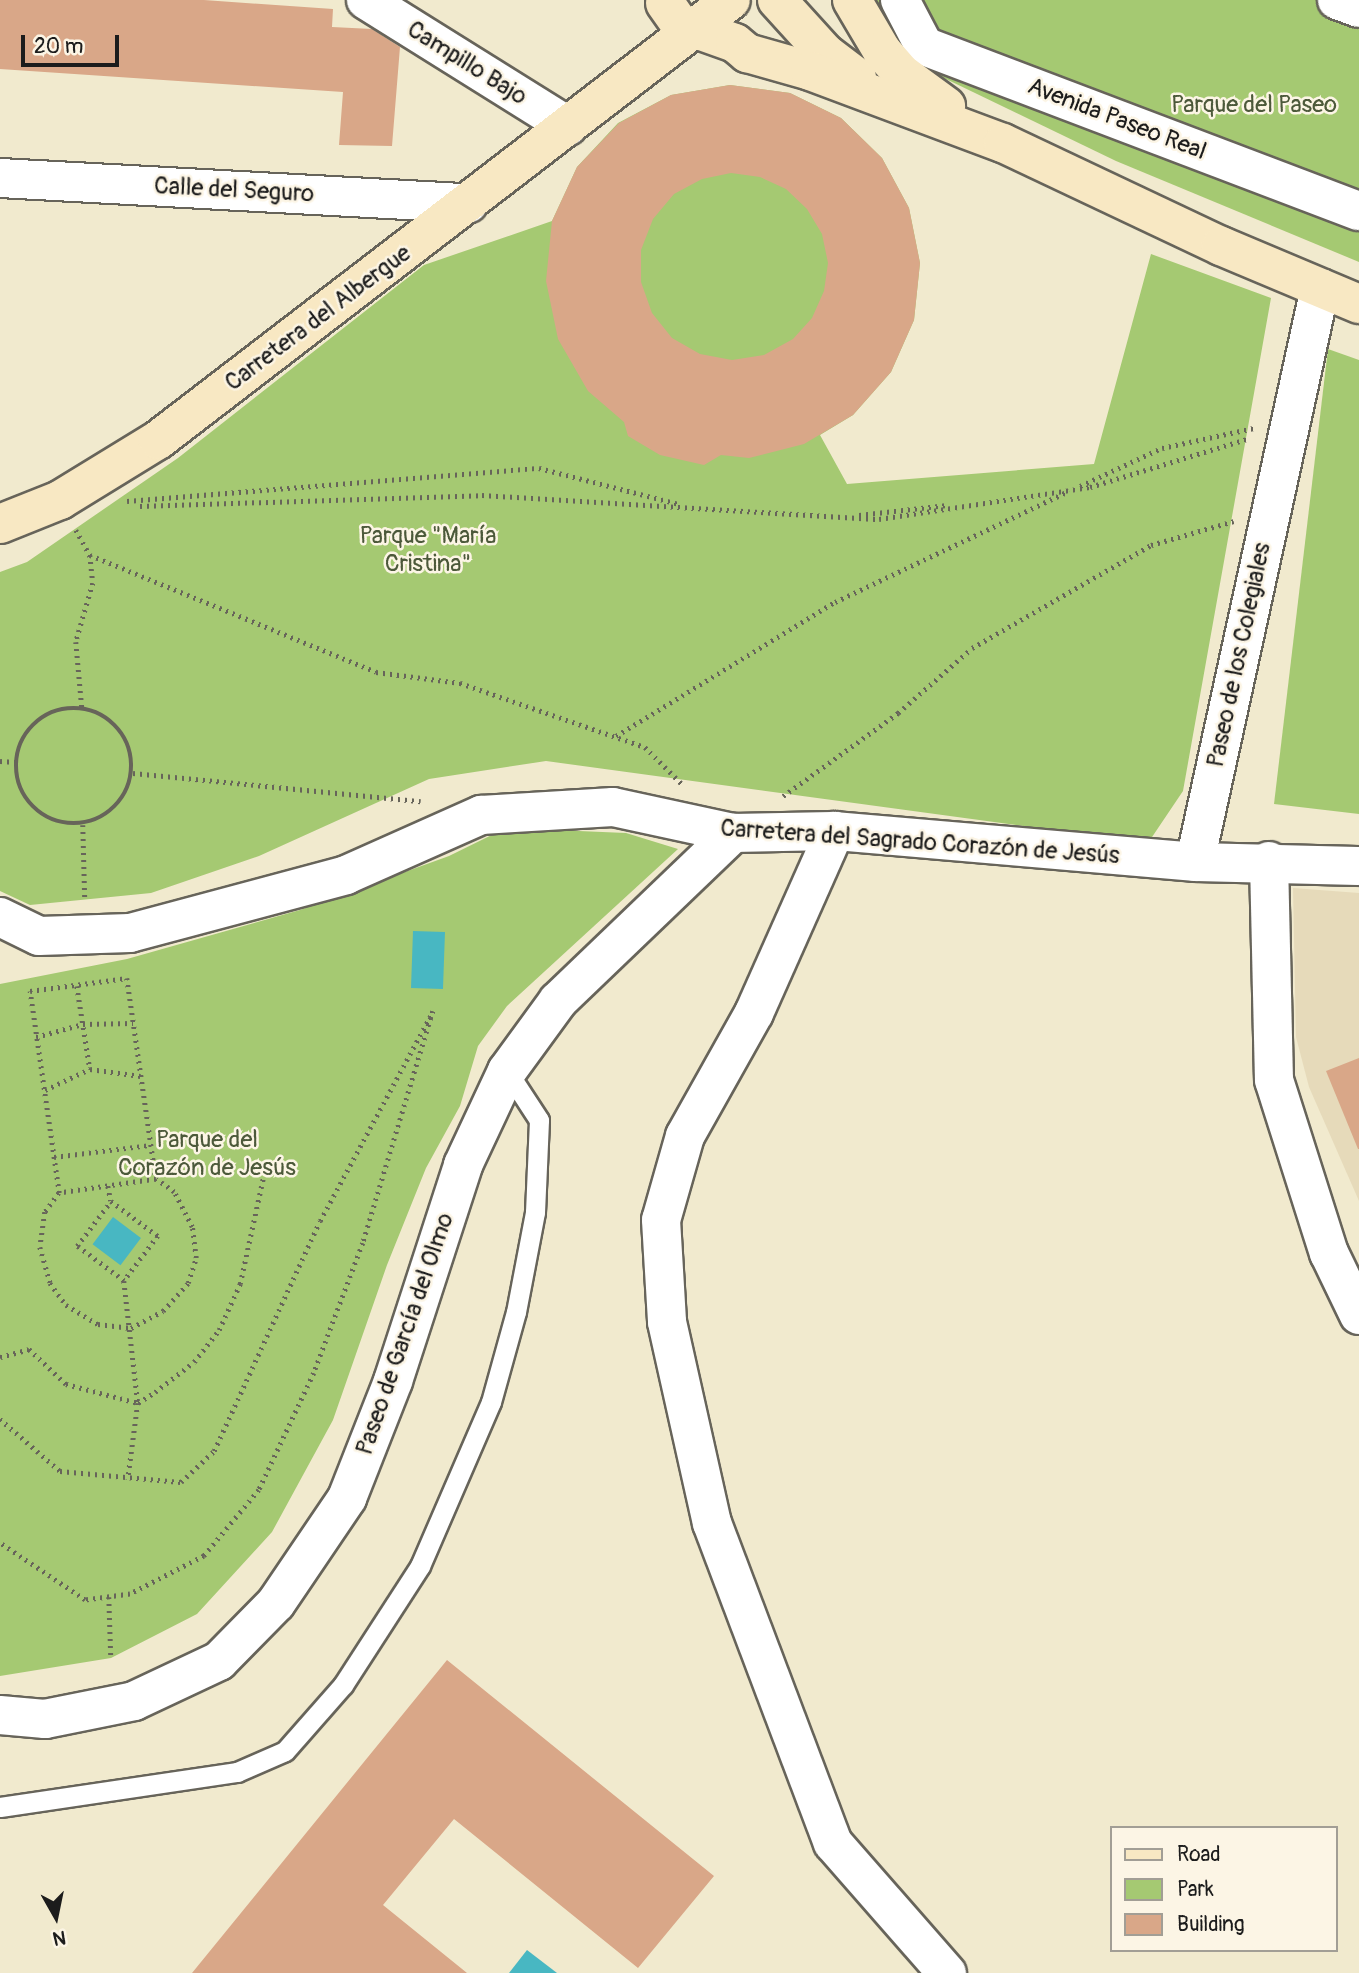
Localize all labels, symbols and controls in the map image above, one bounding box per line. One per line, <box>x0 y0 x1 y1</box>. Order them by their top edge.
street label: Campillo Bajo <box>402 15 532 111</box>
scale bar <box>24 21 122 65</box>
text: 20 m <box>34 33 83 60</box>
street label: Avenida Paseo Real <box>1024 72 1210 166</box>
park label: Parque del Paseo <box>1171 91 1337 119</box>
street label: Calle del Seguro <box>153 171 315 209</box>
street label: Carretera del Albergue <box>219 239 417 397</box>
park label: Parque "María Cristina" <box>360 522 496 578</box>
street label: Paseo de los Colegiales <box>1201 540 1277 770</box>
street label: Carretera del Sagrado Corazón de Jesús <box>719 814 1121 870</box>
park label: Parque del Corazón de Jesús <box>118 1126 296 1182</box>
street label: Paseo de García del Olmo <box>350 1209 460 1459</box>
legend <box>1110 1826 1338 1952</box>
text: Road <box>1177 1841 1221 1868</box>
text: Park <box>1177 1876 1214 1903</box>
north arrow <box>21 1882 91 1952</box>
text: Building <box>1177 1911 1244 1938</box>
text: N <box>51 1925 68 1951</box>

